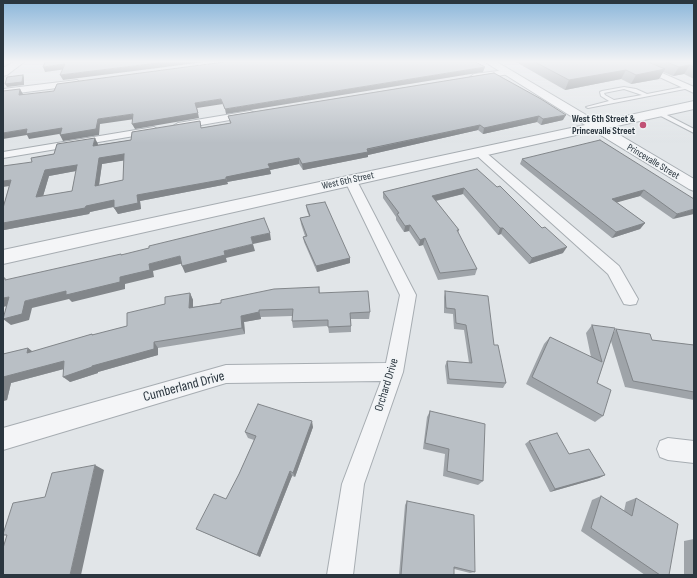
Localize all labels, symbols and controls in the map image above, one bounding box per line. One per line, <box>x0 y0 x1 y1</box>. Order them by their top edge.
place label: West 6th Street & Princevalle Street <box>572 113 635 136</box>
marker: West 6th Street & Princevalle Street <box>638 120 648 130</box>
street label: Princevalle Street <box>625 142 681 182</box>
street label: West 6th Street <box>321 170 375 192</box>
street label: Orchard Drive <box>372 357 402 413</box>
street label: Cumberland Drive <box>141 368 227 406</box>

